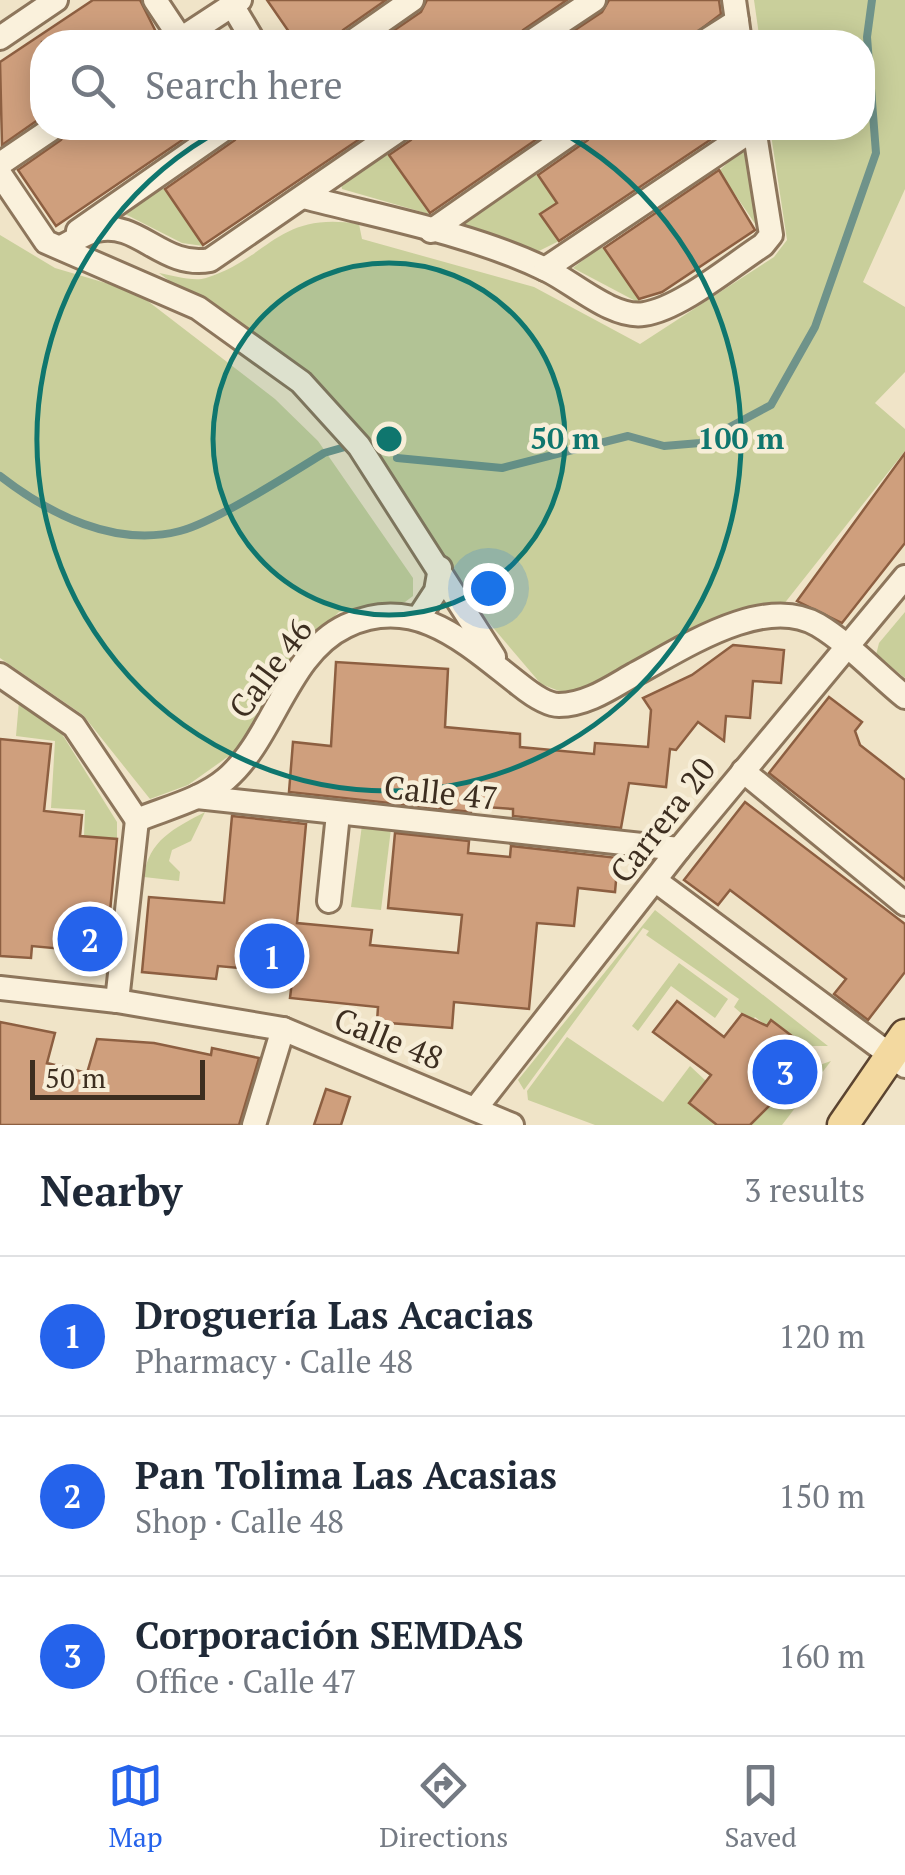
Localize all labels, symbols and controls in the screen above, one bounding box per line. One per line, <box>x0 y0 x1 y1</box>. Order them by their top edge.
search box <box>30 30 875 140</box>
icon: search <box>65 58 120 113</box>
text: Search here <box>145 60 343 110</box>
text: 50 m <box>530 418 600 458</box>
text: 100 m <box>698 418 785 458</box>
centre of rings <box>371 421 407 457</box>
your location <box>463 563 514 614</box>
street label: Calle 46 <box>219 610 321 726</box>
street label: Carrera 20 <box>600 749 724 891</box>
street label: Calle 47 <box>382 765 500 819</box>
pin: 2 <box>58 902 122 976</box>
pin: 1 <box>240 918 304 994</box>
street label: Calle 48 <box>328 997 450 1079</box>
pin: 3 <box>752 1034 818 1110</box>
scale bar <box>30 1055 205 1100</box>
text: 50 m <box>45 1059 106 1096</box>
text: Nearby <box>40 1162 182 1218</box>
text: 3 results <box>744 1169 865 1211</box>
text: Droguería Las Acacias <box>135 1290 533 1340</box>
text: 1 <box>63 1315 82 1357</box>
text: 120 m <box>778 1315 865 1357</box>
text: Pharmacy · Calle 48 <box>135 1340 413 1382</box>
text: Pan Tolima Las Acasias <box>135 1450 557 1500</box>
text: 2 <box>63 1475 82 1517</box>
text: 150 m <box>778 1475 865 1517</box>
text: Shop · Calle 48 <box>135 1500 344 1542</box>
text: Corporación SEMDAS <box>135 1610 524 1660</box>
text: 3 <box>63 1635 82 1677</box>
text: 160 m <box>778 1635 865 1677</box>
text: Office · Calle 47 <box>135 1660 357 1702</box>
tab: Map <box>108 1758 163 1855</box>
tab: Directions <box>379 1758 508 1855</box>
tab: Saved <box>724 1758 797 1855</box>

